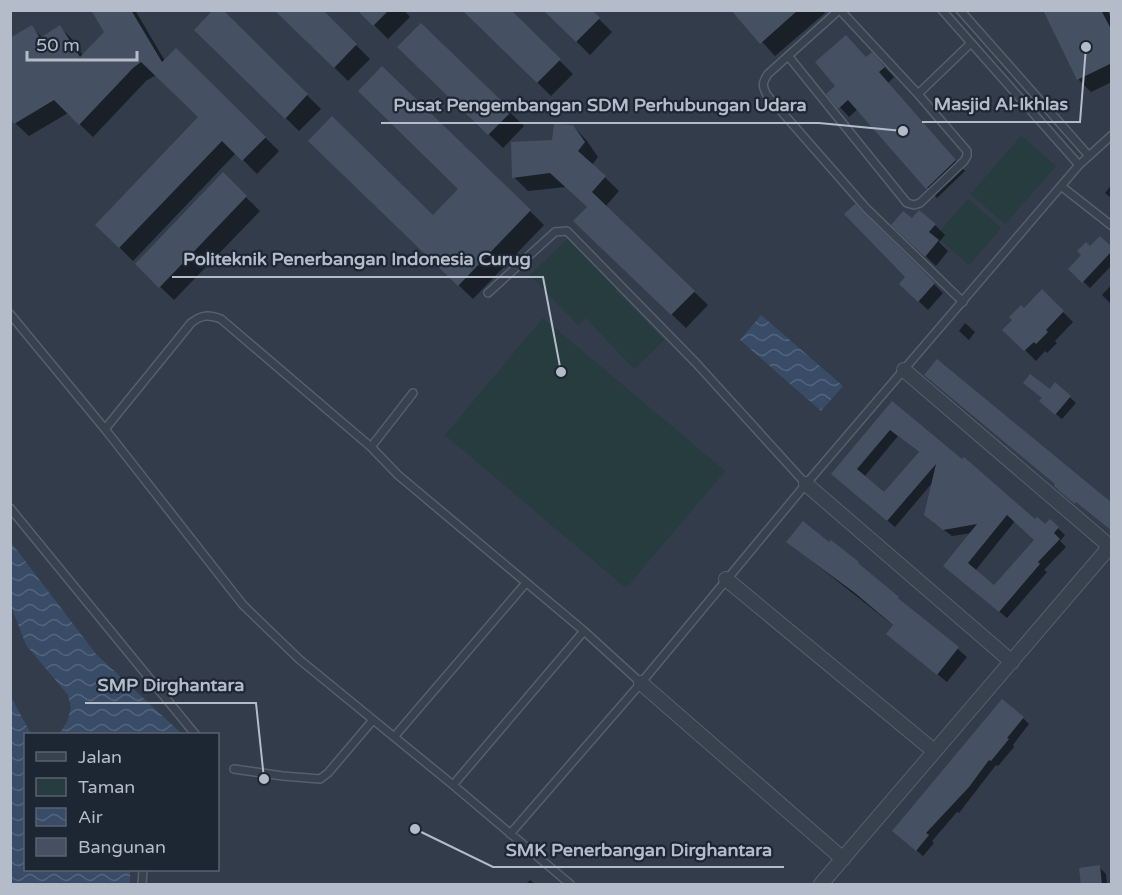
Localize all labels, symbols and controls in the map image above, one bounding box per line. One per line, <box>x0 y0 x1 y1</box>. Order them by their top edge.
scale bar <box>27 24 136 62</box>
text: 50 m <box>36 34 80 56</box>
callout: Masjid Al-Ikhlas <box>922 86 1080 122</box>
callout: Pusat Pengembangan SDM Perhubungan Udara <box>381 87 819 123</box>
text: Masjid Al-Ikhlas <box>934 93 1068 115</box>
text: Pusat Pengembangan SDM Perhubungan Udara <box>393 94 807 116</box>
callout: Politeknik Penerbangan Indonesia Curug <box>172 241 543 277</box>
text: Politeknik Penerbangan Indonesia Curug <box>183 248 531 270</box>
callout: SMP Dirghantara <box>85 667 256 703</box>
text: SMP Dirghantara <box>98 674 244 696</box>
legend <box>24 733 219 871</box>
text: Jalan <box>78 746 122 768</box>
text: Taman <box>78 776 135 798</box>
text: Air <box>78 806 103 828</box>
callout: SMK Penerbangan Dirghantara <box>493 831 784 867</box>
text: Bangunan <box>78 836 166 858</box>
text: SMK Penerbangan Dirghantara <box>506 839 772 861</box>

